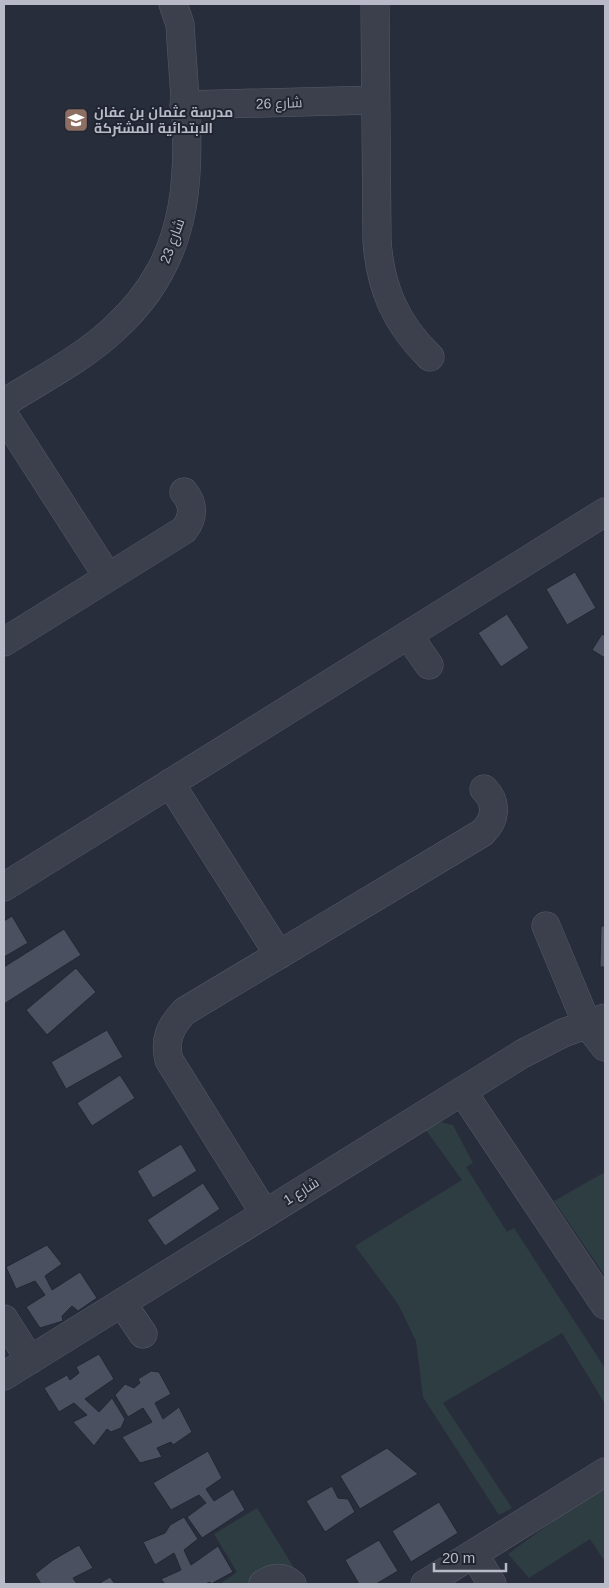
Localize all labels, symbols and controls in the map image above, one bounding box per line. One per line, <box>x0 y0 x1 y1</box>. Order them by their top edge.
street label: شارع 26 <box>255 94 303 113</box>
place label: مدرسة عثمان بن عفان الابتدائية المشتركة <box>94 104 233 137</box>
school or university icon: مدرسة عثمان بن عفان الابتدائية المشتركة <box>63 107 89 133</box>
street label: شارع 23 <box>157 216 188 266</box>
street label: شارع 1 <box>280 1174 322 1209</box>
scale bar <box>434 1540 506 1572</box>
text: 20 m <box>442 1549 475 1566</box>

